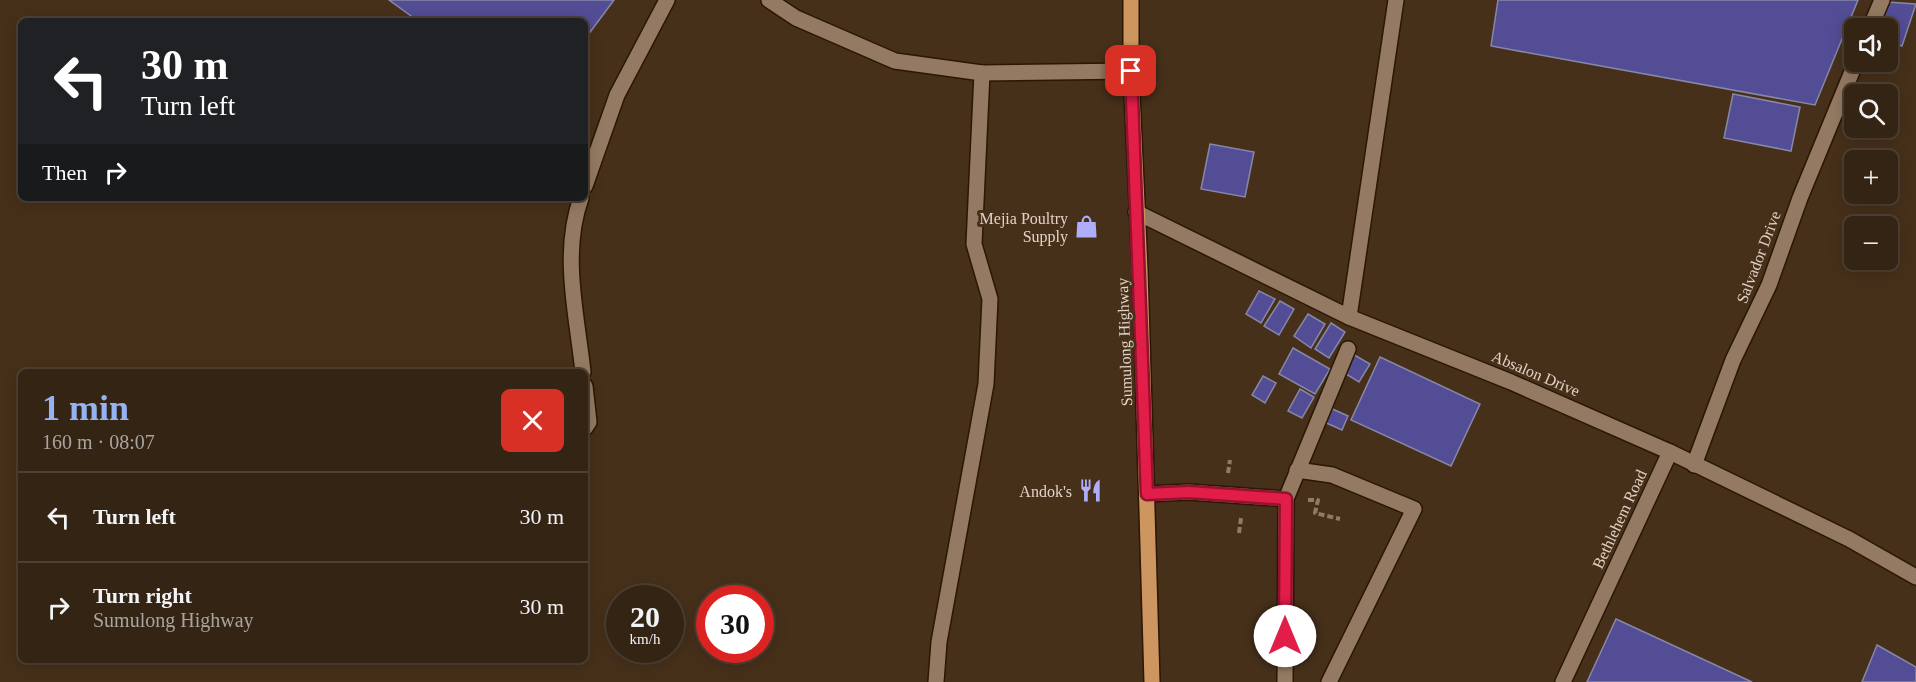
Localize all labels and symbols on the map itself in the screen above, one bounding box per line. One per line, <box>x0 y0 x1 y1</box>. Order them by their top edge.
pin <box>1105 45 1156 96</box>
street label: Salvador Drive <box>1733 209 1784 306</box>
place label: Mejia Poultry Supply <box>980 210 1068 246</box>
shop icon: Mejia Poultry Supply <box>1073 214 1099 240</box>
street label: Sumulong Highway <box>1114 277 1136 406</box>
street label: Absalon Drive <box>1489 347 1582 400</box>
street label: Bethlehem Road <box>1589 467 1650 571</box>
restaurant icon: Andok's <box>1077 478 1103 504</box>
place label: Andok's <box>1019 483 1072 500</box>
speed limit sign: 30 <box>696 585 774 663</box>
position arrow <box>1253 604 1317 668</box>

